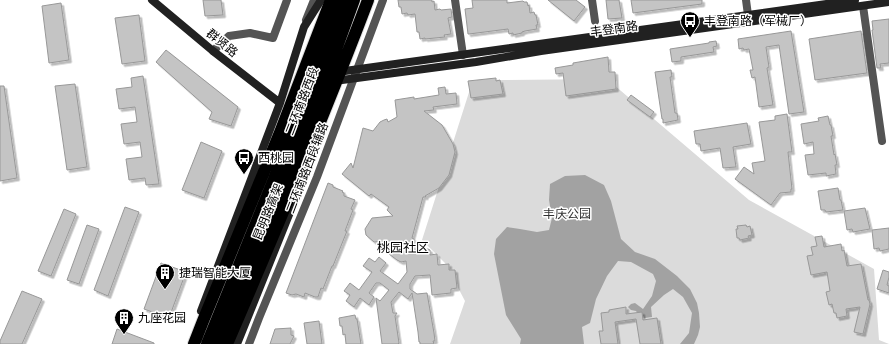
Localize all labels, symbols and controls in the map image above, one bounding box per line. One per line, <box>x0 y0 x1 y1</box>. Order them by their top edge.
bus stop icon: 丰登南路（军械厂） <box>679 10 701 38</box>
place label: 丰登南路（军械厂） <box>704 14 812 28</box>
street label: 丰登南路 <box>589 19 639 39</box>
street label: 群贤路 <box>204 26 240 60</box>
street label: 二环南路西段 <box>283 65 321 137</box>
street label: 二环南路西段辅路 <box>283 121 331 215</box>
bus stop icon: 西桃园 <box>233 147 255 175</box>
place label: 西桃园 <box>258 151 294 165</box>
street label: 昆明路高架 <box>250 182 286 242</box>
park label: 丰庆公园 <box>543 207 591 221</box>
district label: 桃园社区 <box>377 240 429 255</box>
building icon: 捷瑞智能大厦 <box>154 262 176 290</box>
place label: 捷瑞智能大厦 <box>179 266 251 280</box>
building icon: 九座花园 <box>113 307 135 335</box>
place label: 九座花园 <box>138 311 186 325</box>

